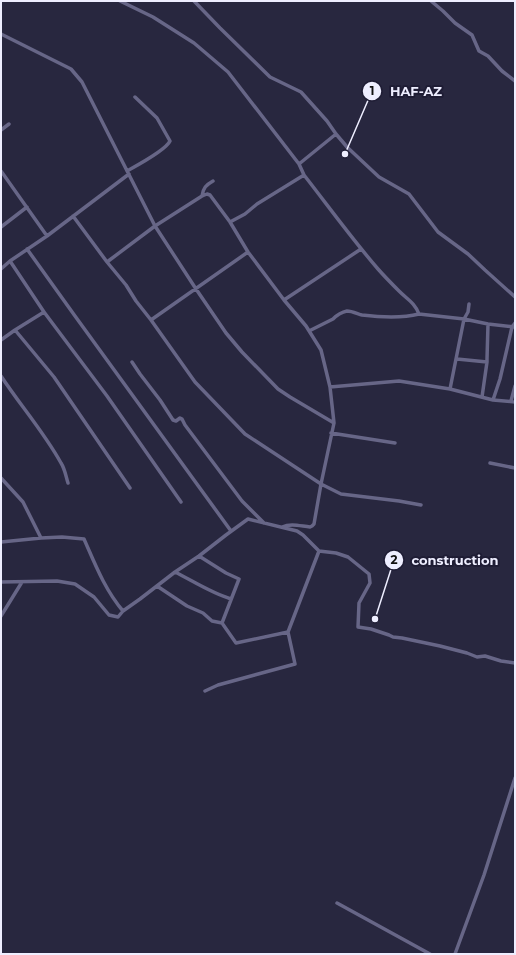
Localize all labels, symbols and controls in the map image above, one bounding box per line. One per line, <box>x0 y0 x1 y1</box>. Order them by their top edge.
callout: HAF-AZ <box>362 79 450 104</box>
text: 1 <box>370 83 374 98</box>
text: HAF-AZ <box>390 83 442 99</box>
callout: construction <box>384 548 507 573</box>
text: 2 <box>390 552 398 567</box>
text: construction <box>411 552 499 568</box>

